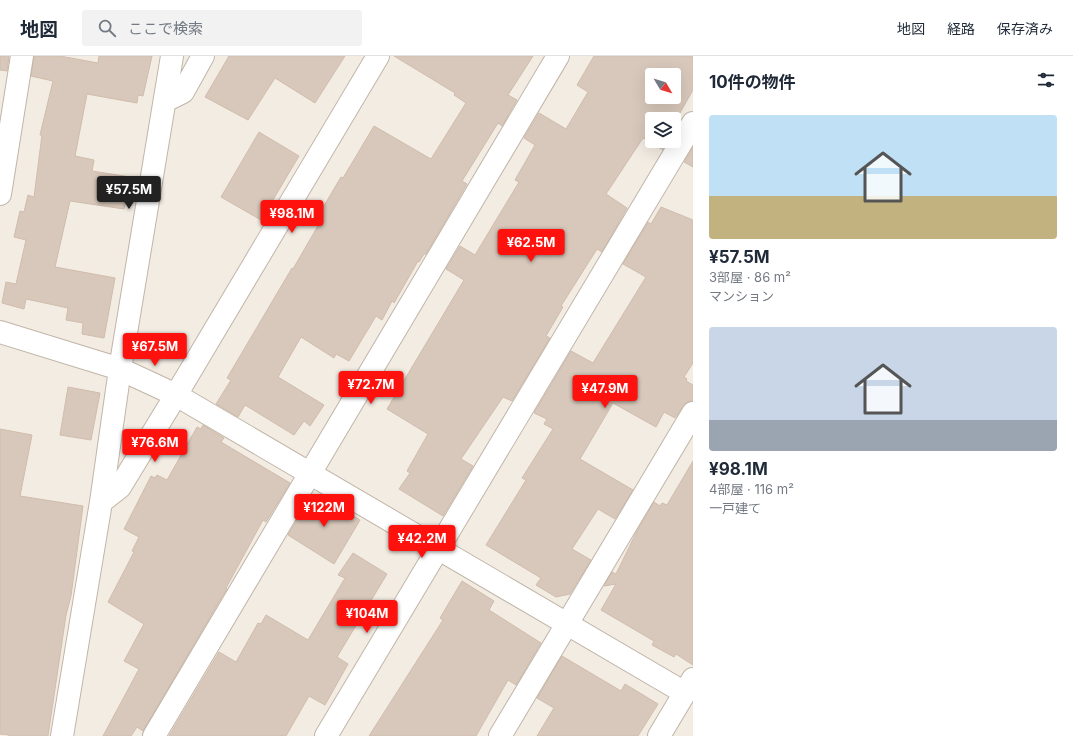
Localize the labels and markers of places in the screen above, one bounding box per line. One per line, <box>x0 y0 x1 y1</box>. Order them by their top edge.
pin: ¥57.5M <box>96 176 162 210</box>
pin: ¥98.1M <box>259 200 325 234</box>
pin: ¥62.5M <box>498 229 564 263</box>
pin: ¥67.5M <box>122 333 188 367</box>
pin: ¥72.7M <box>338 371 404 405</box>
pin: ¥47.9M <box>572 375 638 409</box>
pin: ¥76.6M <box>122 429 188 463</box>
pin: ¥122M <box>296 494 352 528</box>
pin: ¥42.2M <box>389 525 455 559</box>
pin: ¥104M <box>339 600 395 634</box>

